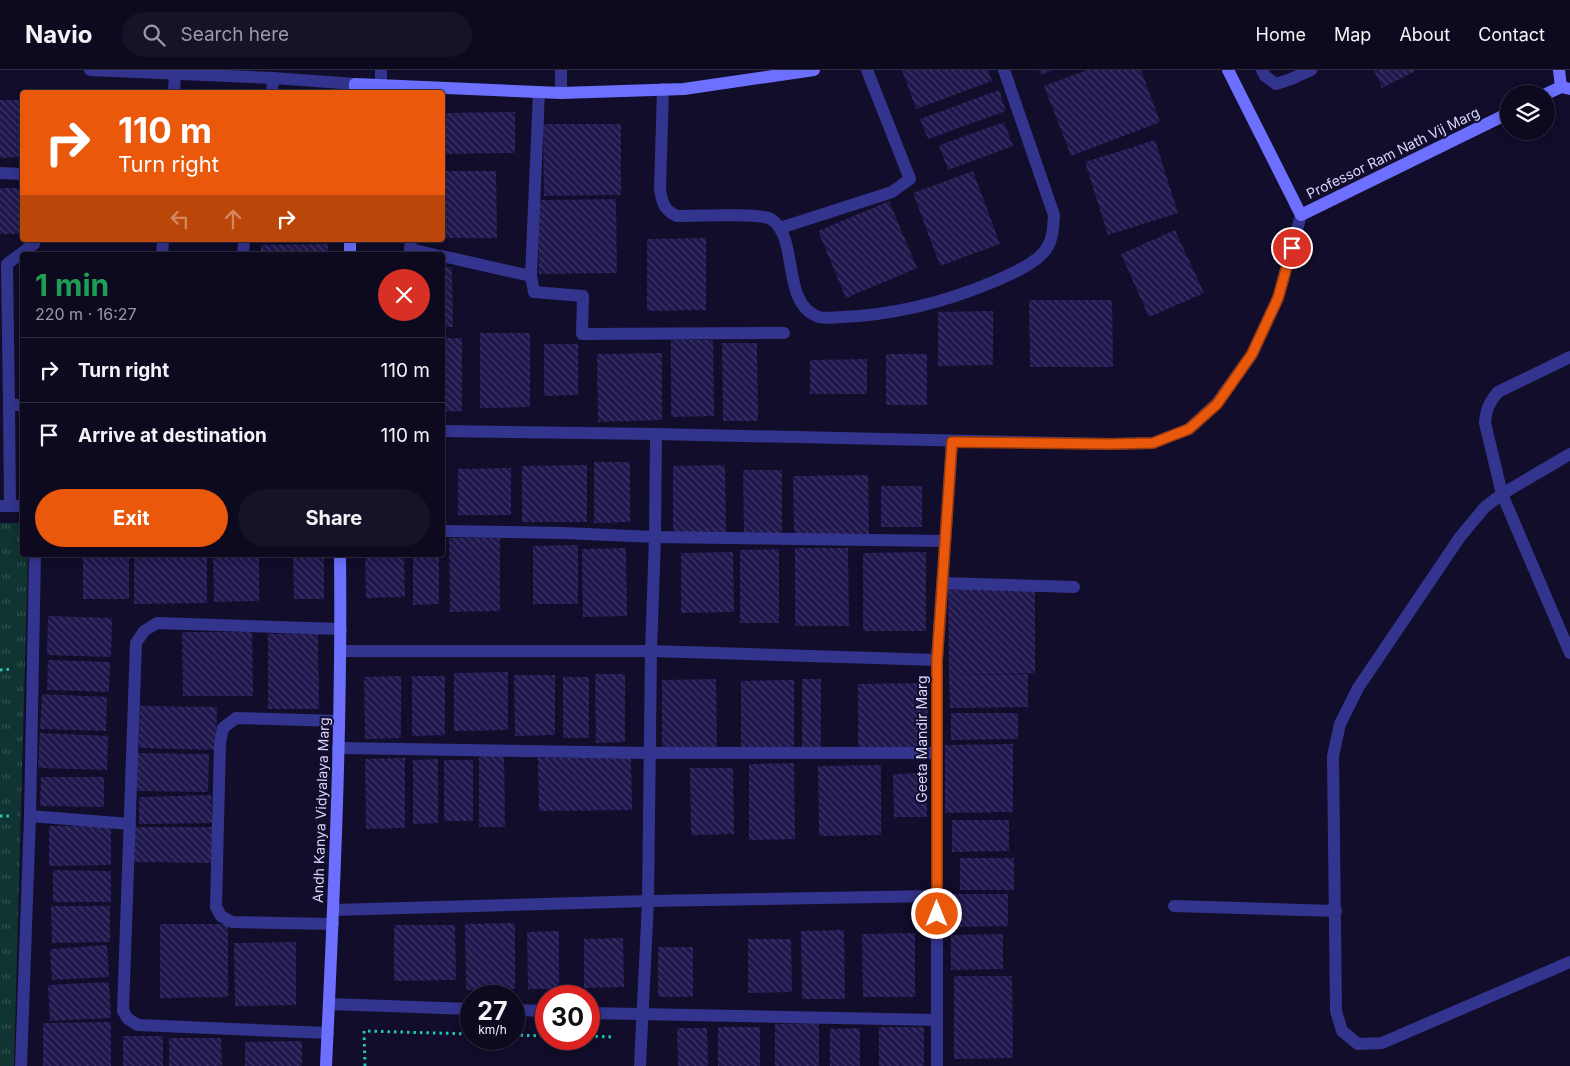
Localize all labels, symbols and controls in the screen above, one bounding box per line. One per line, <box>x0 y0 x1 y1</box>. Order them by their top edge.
search box <box>122 12 472 57</box>
text: Navio <box>25 20 92 49</box>
icon: search <box>140 21 168 49</box>
text: Search here <box>180 23 289 46</box>
text: Home <box>1256 24 1306 45</box>
text: Map <box>1334 24 1371 45</box>
text: About <box>1399 24 1450 45</box>
text: Contact <box>1478 24 1545 45</box>
map controls <box>1500 85 1555 140</box>
button: layers <box>1500 85 1555 140</box>
street label: Professor Ram Nath Vij Marg <box>1303 103 1482 202</box>
text: 110 m <box>118 109 212 151</box>
icon: right <box>35 110 100 175</box>
text: Turn right <box>118 151 219 177</box>
icon: left <box>166 205 194 233</box>
icon: ahead <box>219 205 247 233</box>
icon: right <box>272 205 300 233</box>
pin <box>1271 227 1313 269</box>
icon: arrive <box>1278 234 1306 262</box>
text: 1 min <box>35 267 109 303</box>
button: close <box>378 269 430 321</box>
text: 220 m · 16:27 <box>35 304 137 324</box>
icon: right <box>35 356 63 384</box>
text: Turn right <box>78 359 169 382</box>
text: 110 m <box>381 359 430 382</box>
icon: arrive <box>35 421 63 449</box>
text: Arrive at destination <box>78 424 267 447</box>
text: 110 m <box>381 424 430 447</box>
button: Exit <box>35 489 228 547</box>
button: Share <box>238 489 430 547</box>
street label: Geeta Mandir Marg <box>913 675 930 803</box>
street label: Andh Kanya Vidyalaya Marg <box>309 717 332 903</box>
position arrow <box>910 887 962 939</box>
speed limit sign: 30 <box>535 985 600 1050</box>
text: 27 <box>477 996 508 1026</box>
text: km/h <box>478 1022 507 1037</box>

